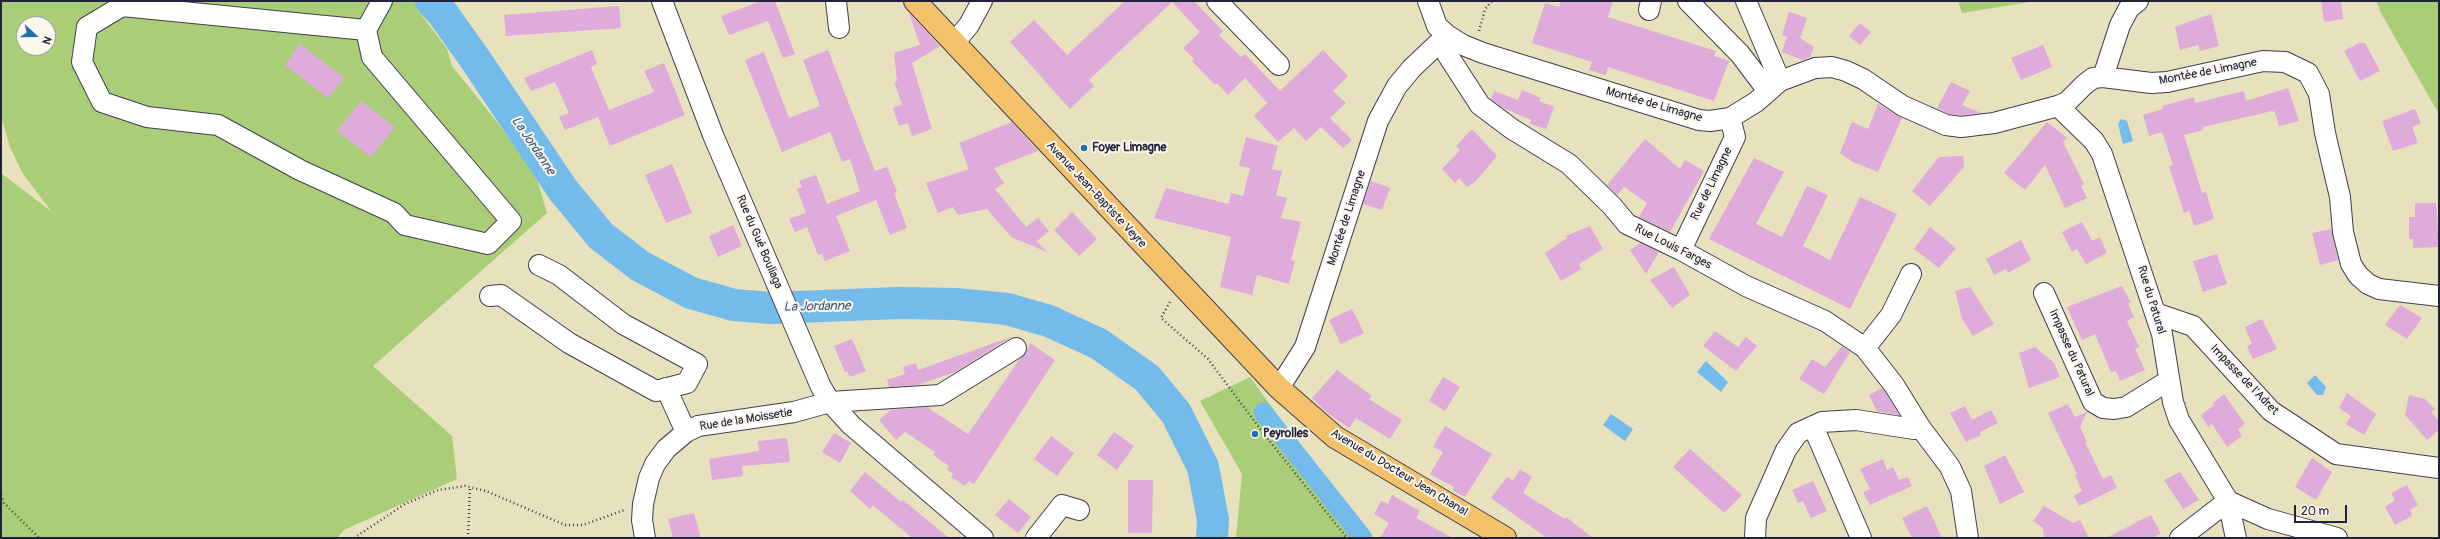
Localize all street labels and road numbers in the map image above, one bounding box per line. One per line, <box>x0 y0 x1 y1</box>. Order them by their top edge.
street label: Montée de Limagne <box>2158 55 2258 89</box>
street label: Montée de Limagne <box>1604 84 1704 126</box>
street label: Avenue Jean-Baptiste Veyre <box>1043 139 1149 251</box>
street label: Rue de Limagne <box>1688 145 1736 223</box>
street label: Montée de Limagne <box>1325 168 1369 268</box>
street label: Rue du Gué Bouliaga <box>733 193 785 291</box>
street label: Rue Louis Farges <box>1632 221 1714 273</box>
street label: Rue du Patural <box>2134 264 2168 336</box>
street label: Impasse du Patural <box>2045 307 2097 399</box>
street label: Impasse de l'Adret <box>2207 342 2281 418</box>
street label: Rue de la Moissetie <box>699 406 793 434</box>
street label: Avenue du Docteur Jean Chanal <box>1328 426 1470 520</box>

